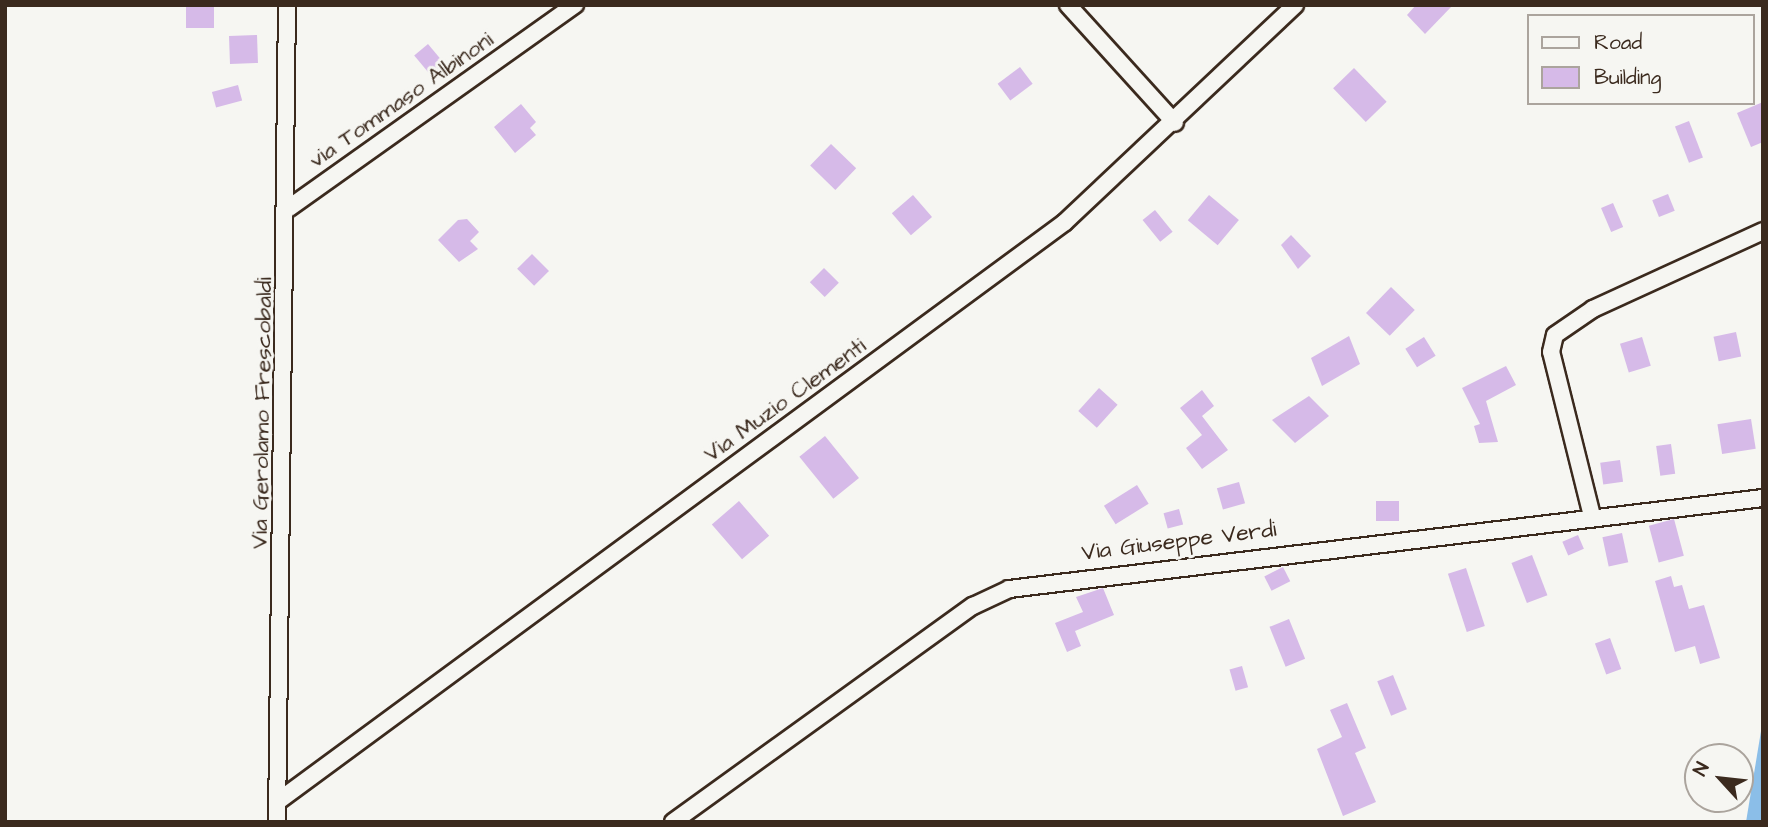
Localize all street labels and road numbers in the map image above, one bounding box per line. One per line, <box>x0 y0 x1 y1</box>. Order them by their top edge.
street label: via Tommaso Albinoni <box>303 26 499 174</box>
street label: Via Gerolamo Frescobaldi <box>246 277 278 549</box>
street label: Via Muzio Clementi <box>699 332 871 468</box>
street label: Via Giuseppe Verdi <box>1080 515 1278 567</box>

